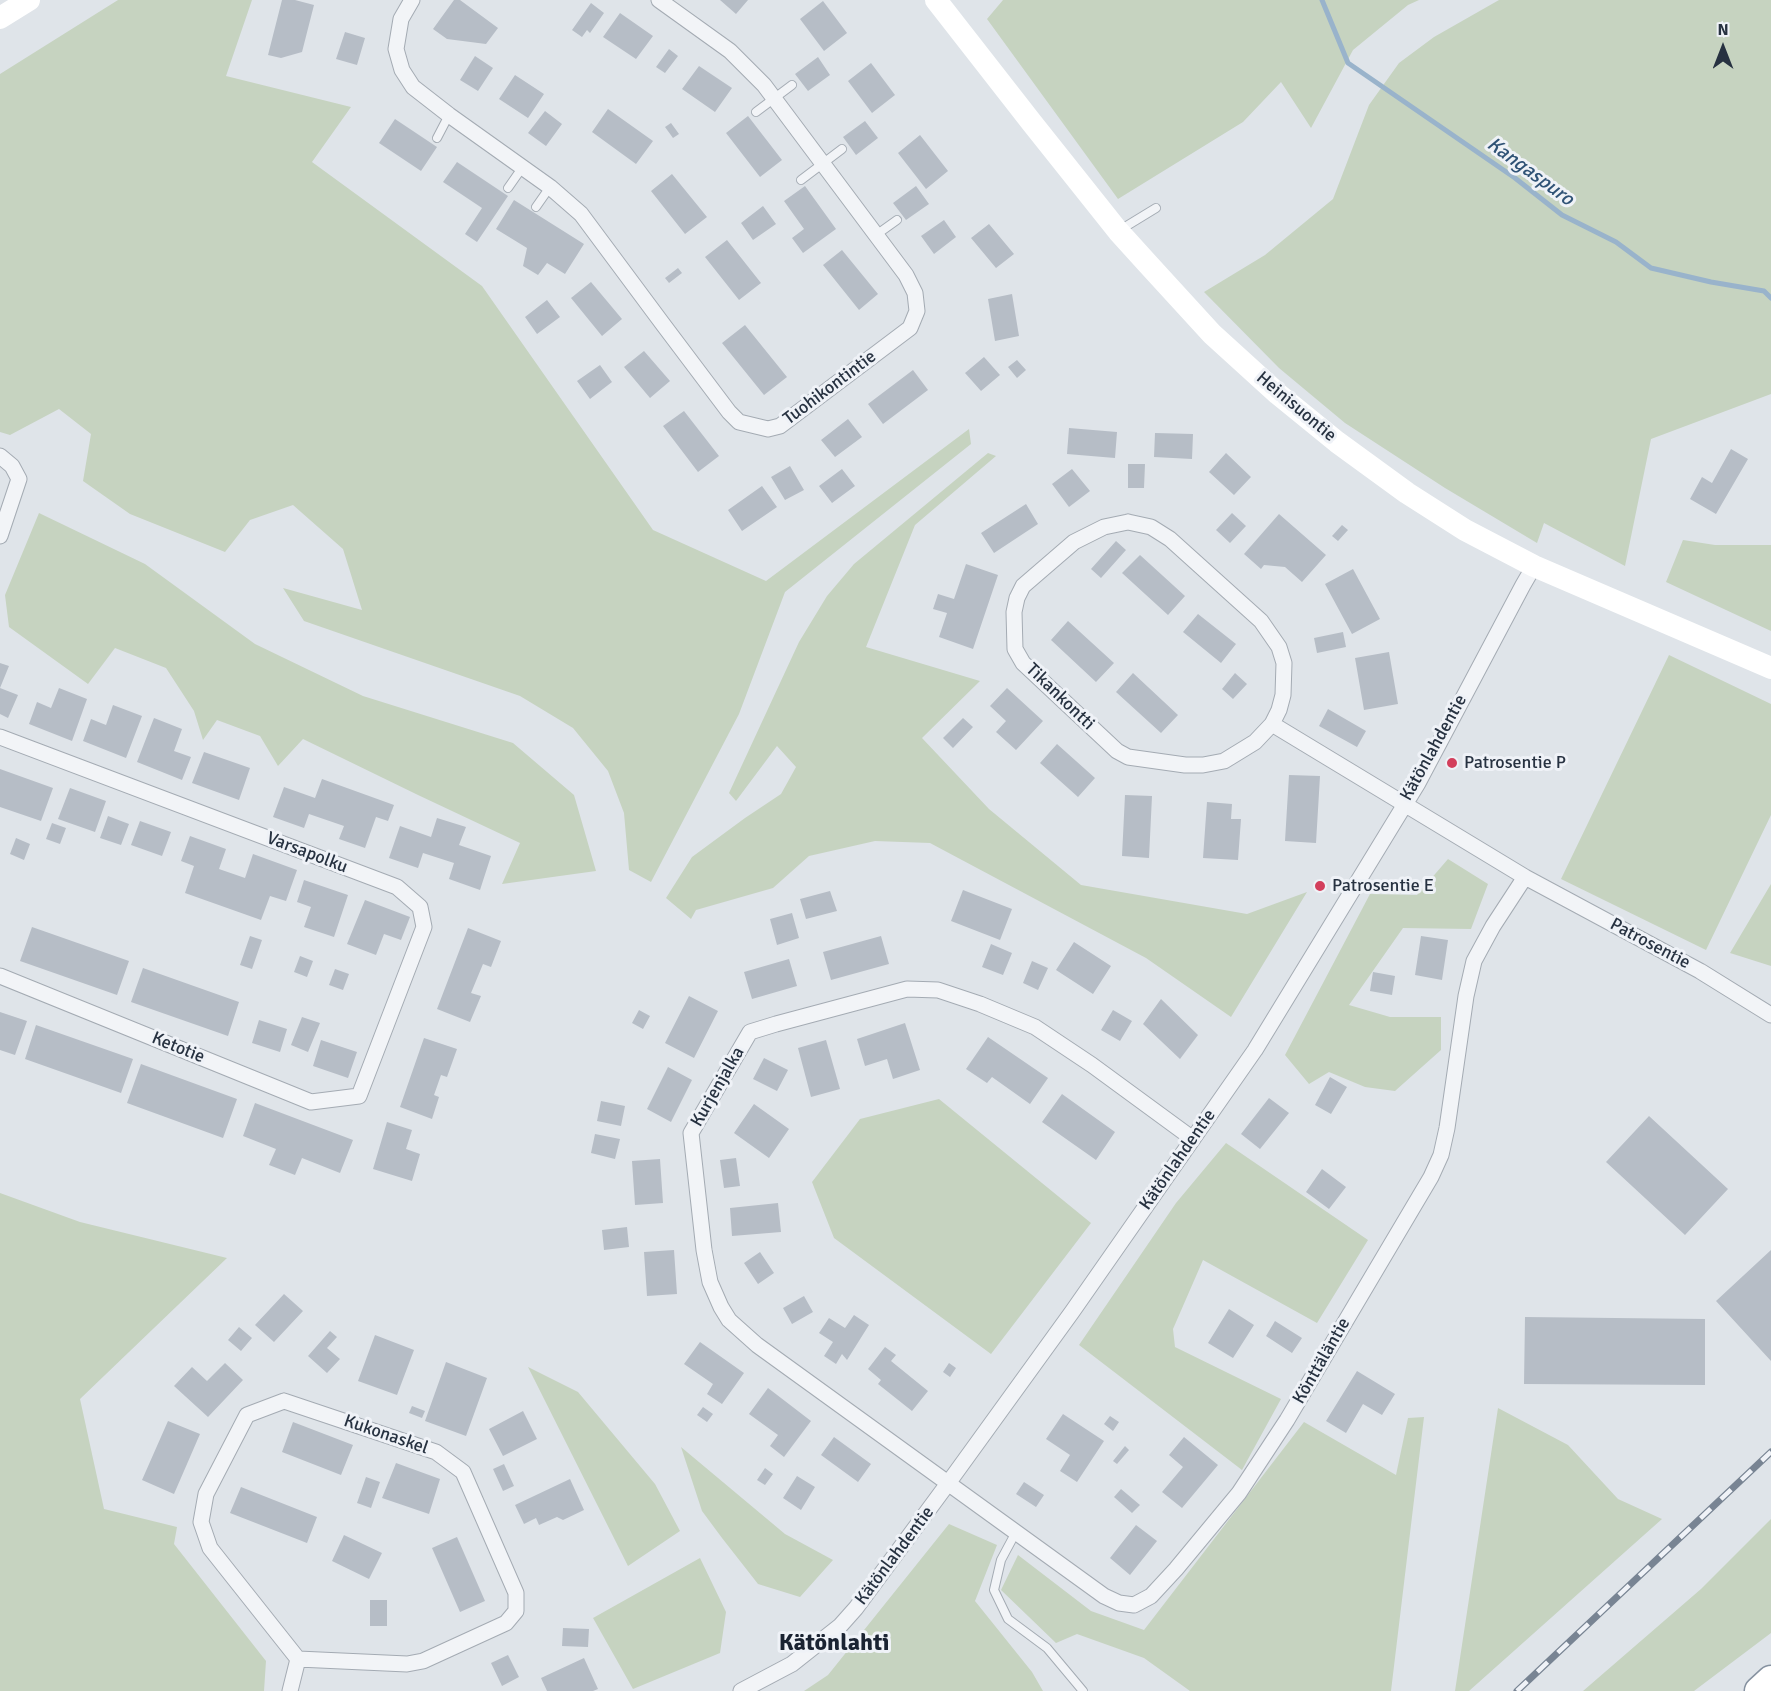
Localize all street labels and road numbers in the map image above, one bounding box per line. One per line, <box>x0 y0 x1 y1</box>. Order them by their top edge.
street label: Tuohikontintie <box>779 346 881 430</box>
street label: Heinisuontie <box>1252 367 1340 447</box>
street label: Tikankontti <box>1021 659 1099 735</box>
street label: Kätönlahdentie <box>1396 691 1472 805</box>
street label: Varsapolku <box>263 828 351 878</box>
street label: Patrosentie <box>1606 914 1694 974</box>
street label: Ketotie <box>148 1028 208 1068</box>
street label: Kurjenjalka <box>687 1043 749 1131</box>
street label: Kätönlahdentie <box>1135 1106 1221 1214</box>
street label: Könttäläntie <box>1289 1314 1355 1408</box>
street label: Kukonaskel <box>341 1410 431 1460</box>
street label: Kätönlahdentie <box>851 1502 939 1610</box>

